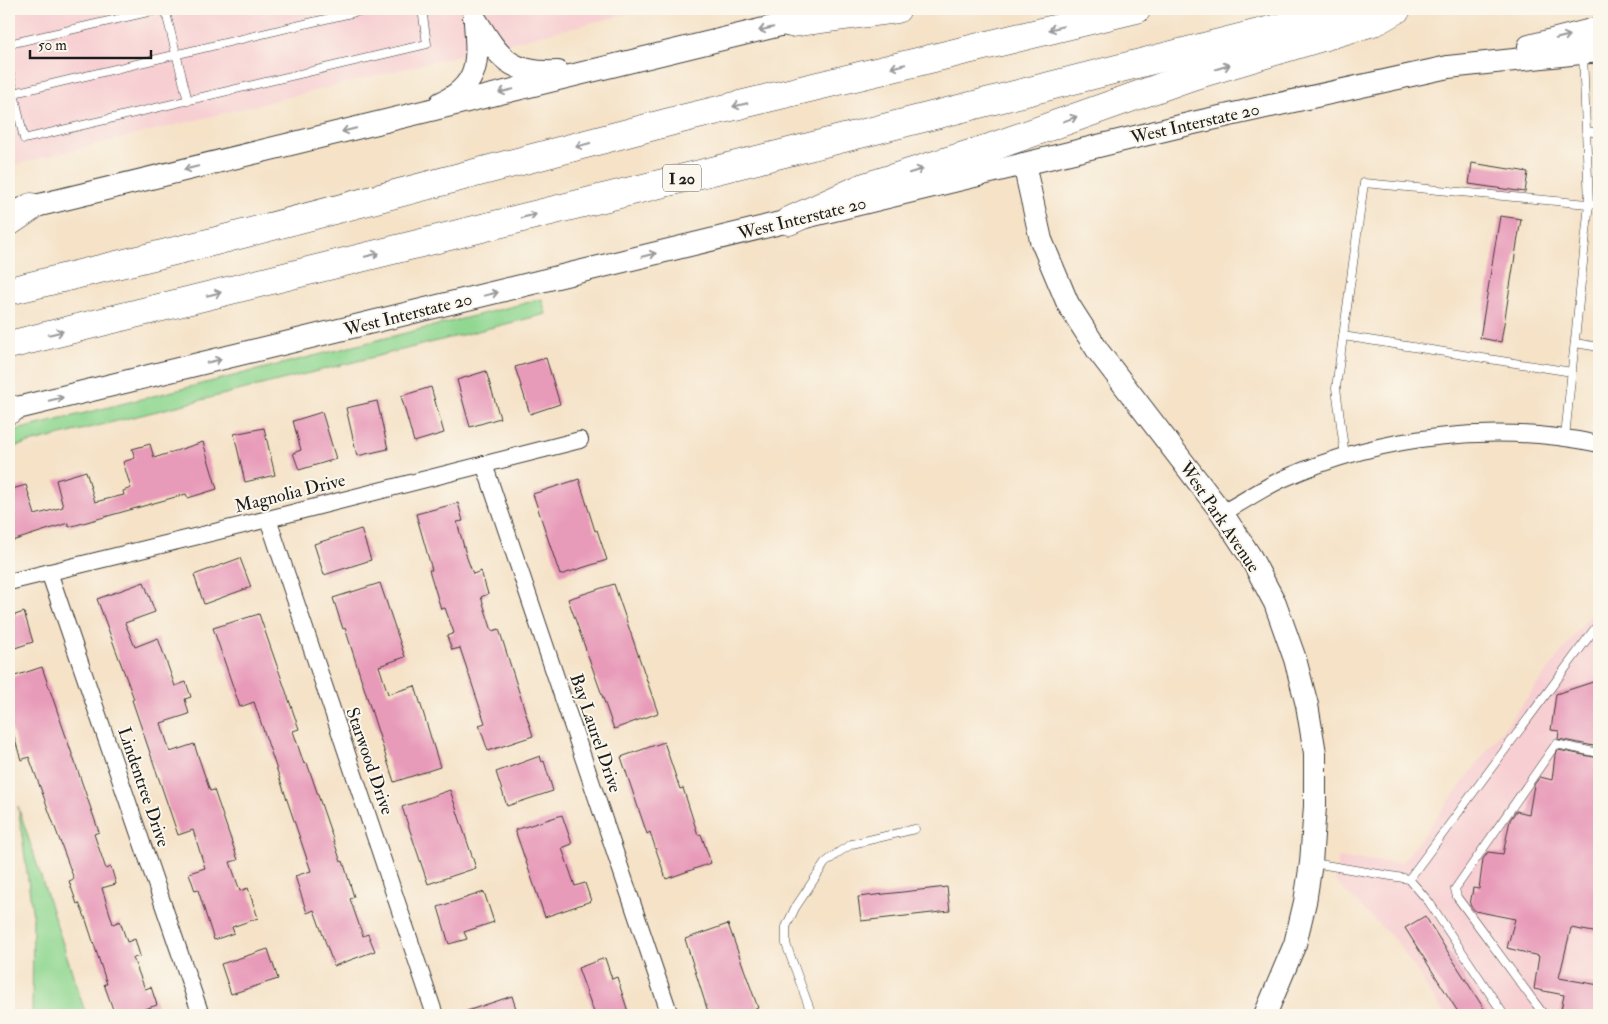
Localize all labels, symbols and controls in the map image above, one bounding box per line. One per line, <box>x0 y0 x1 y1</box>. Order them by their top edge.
one-way arrow <box>1048 24 1064 33</box>
one-way arrow <box>759 25 775 34</box>
scale bar <box>30 28 151 60</box>
one-way arrow <box>1555 32 1571 42</box>
text: 50 m <box>38 36 67 55</box>
one-way arrow <box>1215 61 1231 71</box>
one-way arrow <box>890 62 906 71</box>
one-way arrow <box>499 87 515 96</box>
street label: West Interstate 20 <box>1128 97 1262 150</box>
one-way arrow <box>733 100 749 110</box>
one-way arrow <box>1061 114 1077 124</box>
one-way arrow <box>341 126 357 135</box>
one-way arrow <box>575 140 591 150</box>
one-way arrow <box>183 164 199 173</box>
road number: I 20 <box>663 164 701 192</box>
one-way arrow <box>907 166 923 176</box>
street label: West Interstate 20 <box>735 191 869 246</box>
one-way arrow <box>521 211 537 220</box>
one-way arrow <box>363 250 379 259</box>
one-way arrow <box>641 250 657 259</box>
street label: West Interstate 20 <box>341 287 475 342</box>
one-way arrow <box>205 289 221 298</box>
one-way arrow <box>483 289 499 298</box>
one-way arrow <box>48 328 64 338</box>
one-way arrow <box>206 356 222 365</box>
one-way arrow <box>48 394 64 403</box>
street label: West Park Avenue <box>1174 457 1265 577</box>
street label: Magnolia Drive <box>232 469 348 518</box>
street label: Bay Laurel Drive <box>564 671 627 796</box>
street label: Starwood Drive <box>340 704 399 818</box>
street label: Lindentree Drive <box>112 724 175 851</box>

